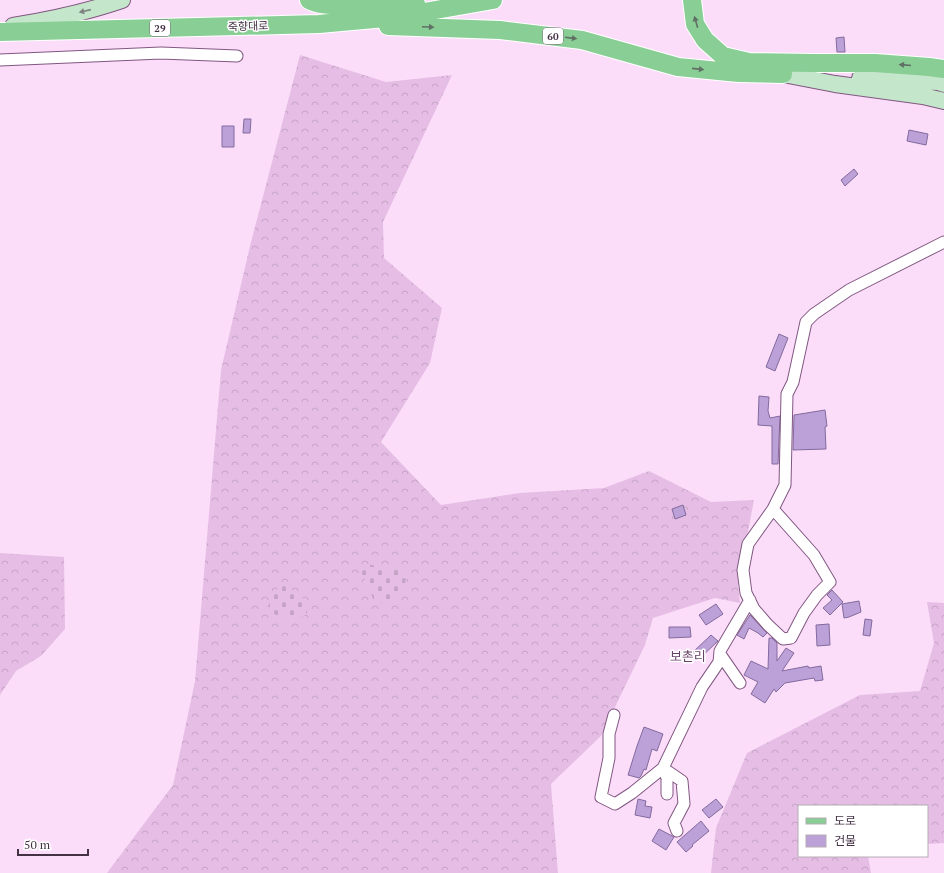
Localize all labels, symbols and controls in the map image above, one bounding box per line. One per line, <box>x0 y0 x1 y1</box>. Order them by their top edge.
one-way arrow <box>79 9 91 15</box>
one-way arrow <box>693 15 699 27</box>
street label: 죽향대로 <box>228 18 268 34</box>
road number: 29 <box>150 20 170 36</box>
one-way arrow <box>422 24 434 31</box>
road number: 60 <box>543 28 563 44</box>
one-way arrow <box>565 35 577 42</box>
one-way arrow <box>899 62 911 68</box>
one-way arrow <box>692 65 704 72</box>
district label: 보촌리 <box>670 647 706 665</box>
legend <box>798 805 928 857</box>
text: 도로 <box>834 813 856 828</box>
scale bar <box>18 831 88 857</box>
text: 건물 <box>834 833 856 848</box>
text: 50 m <box>24 837 51 852</box>

